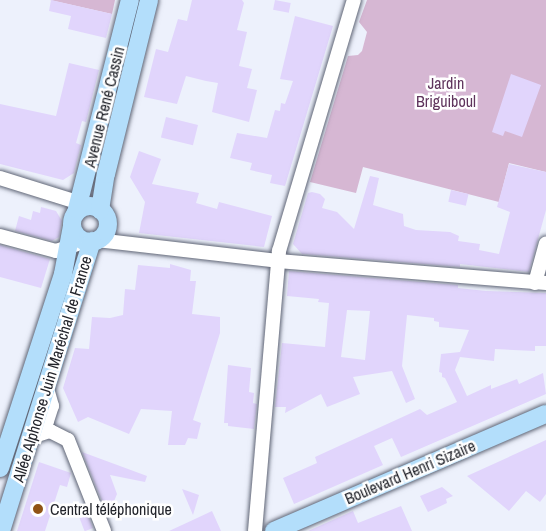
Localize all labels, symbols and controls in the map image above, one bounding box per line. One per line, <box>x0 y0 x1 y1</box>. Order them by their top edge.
street label: Avenue René Cassin <box>80 45 128 169</box>
park label: Jardin Briguiboul <box>416 73 476 111</box>
street label: Allée Alphonse Juin Maréchal de France <box>8 253 96 485</box>
street label: Boulevard Henri Sizaire <box>342 436 478 508</box>
place label: Central téléphonique <box>50 499 172 519</box>
marker: Central téléphonique <box>31 502 45 516</box>

